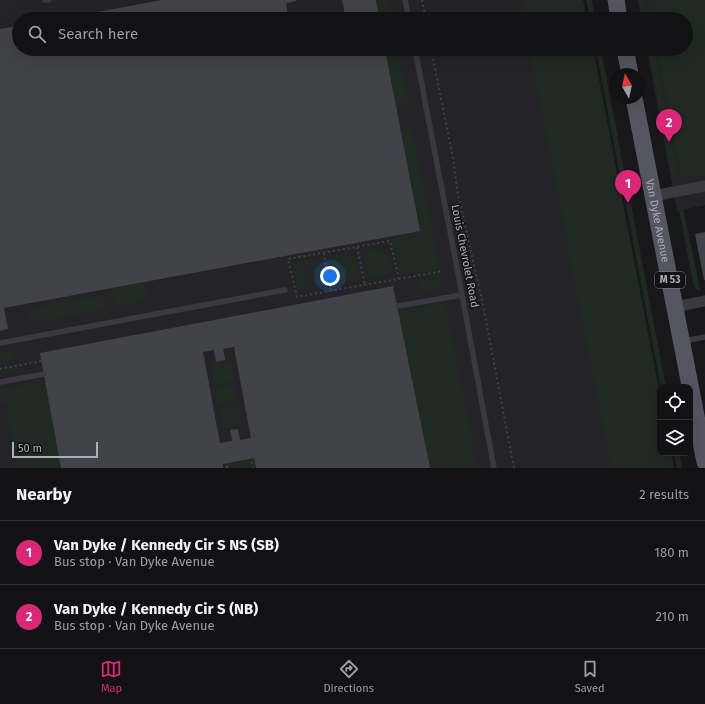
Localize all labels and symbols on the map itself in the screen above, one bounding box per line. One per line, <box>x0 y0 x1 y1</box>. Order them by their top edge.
north arrow <box>609 68 645 104</box>
pin: 2 <box>656 109 682 142</box>
pin: 1 <box>615 170 641 203</box>
street label: Van Dyke Avenue <box>643 178 672 263</box>
street label: Louis Chevrolet Road <box>449 203 481 309</box>
your location <box>320 266 340 286</box>
road number: M 53 <box>655 272 685 288</box>
scale bar <box>12 440 98 459</box>

